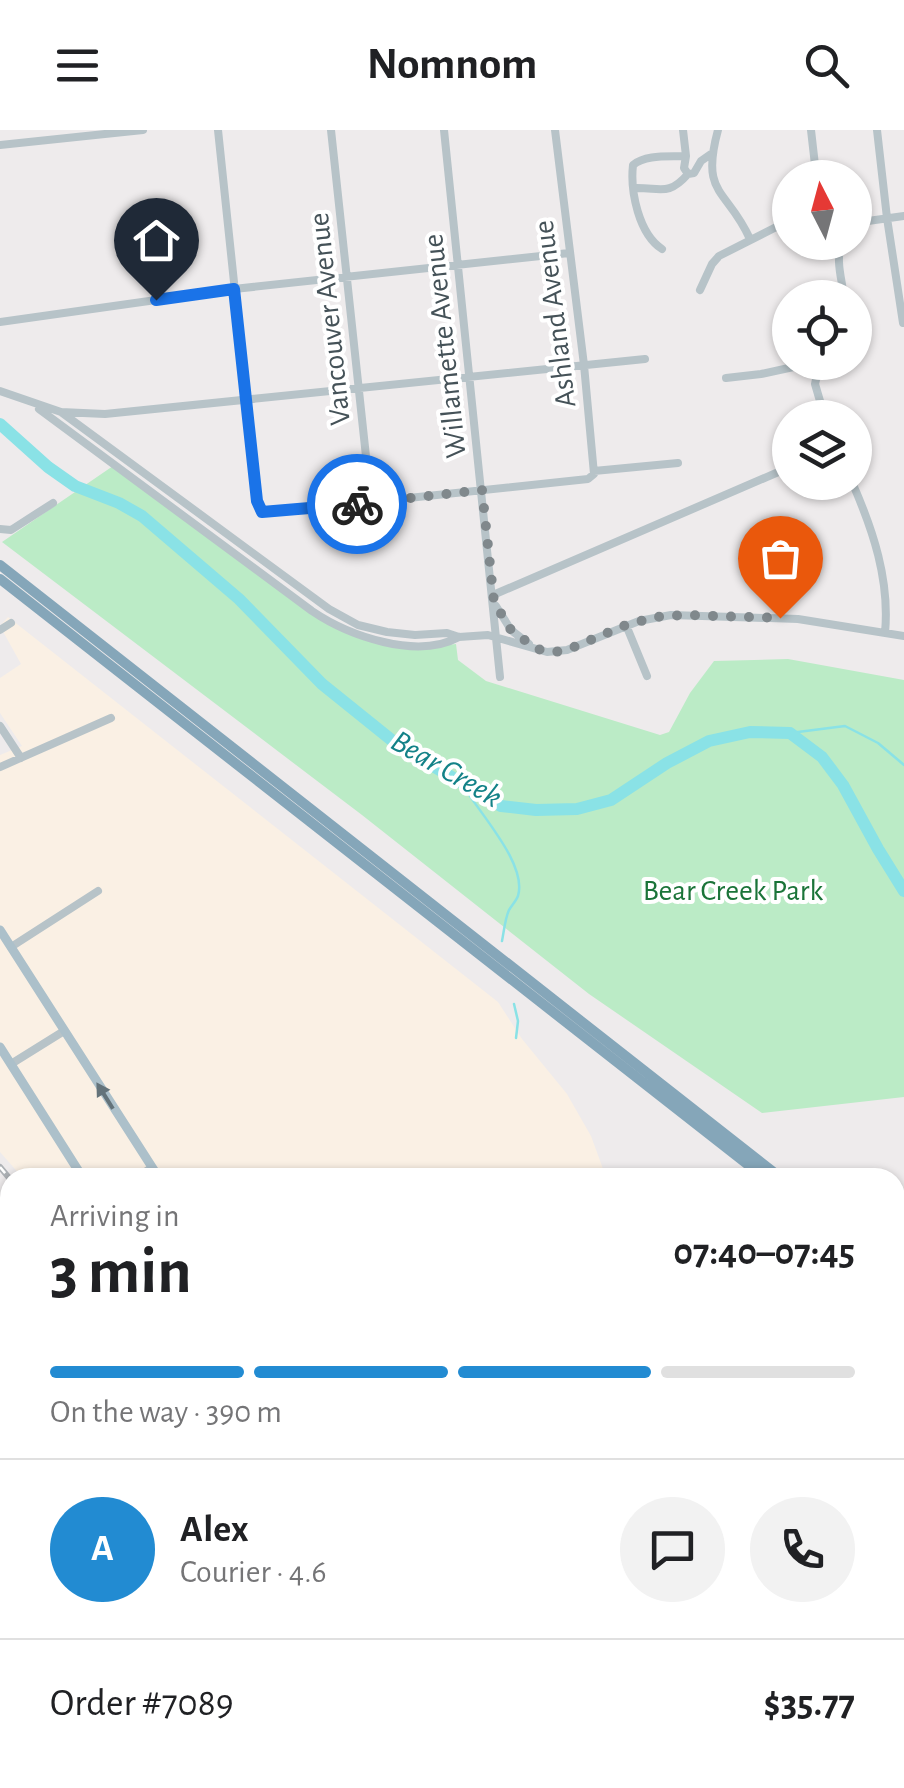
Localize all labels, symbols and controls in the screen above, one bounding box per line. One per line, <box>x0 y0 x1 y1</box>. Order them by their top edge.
icon: menu <box>50 38 105 93</box>
icon: search <box>799 38 854 93</box>
text: Nomnom <box>367 42 537 87</box>
north arrow <box>772 160 872 260</box>
map controls <box>772 160 872 500</box>
pin <box>114 198 199 301</box>
street label: Vancouver Avenue <box>304 211 356 427</box>
icon: home <box>129 213 184 268</box>
street label: Ashland Avenue <box>529 219 581 409</box>
street label: Willamette Avenue <box>418 232 472 459</box>
button: locate <box>772 280 872 380</box>
button: layers <box>772 400 872 500</box>
courier <box>307 454 407 554</box>
icon: bike <box>330 477 385 532</box>
pin <box>738 516 823 619</box>
icon: bag <box>753 531 808 586</box>
water label: Bear Creek <box>386 725 507 813</box>
park label: Bear Creek Park <box>643 876 824 906</box>
one-way arrow <box>97 1082 115 1110</box>
text: Arriving in <box>50 1200 179 1232</box>
text: 07:40–07:45 <box>673 1234 855 1272</box>
text: 3 min <box>50 1240 192 1305</box>
text: On the way · 390 m <box>50 1396 282 1428</box>
button: chat <box>620 1497 725 1602</box>
button: phone <box>750 1497 855 1602</box>
text: Alex <box>180 1511 249 1549</box>
text: A <box>91 1530 114 1568</box>
text: Courier · 4.6 <box>180 1556 327 1588</box>
text: Order #7089 <box>50 1685 234 1723</box>
text: $35.77 <box>764 1685 855 1723</box>

